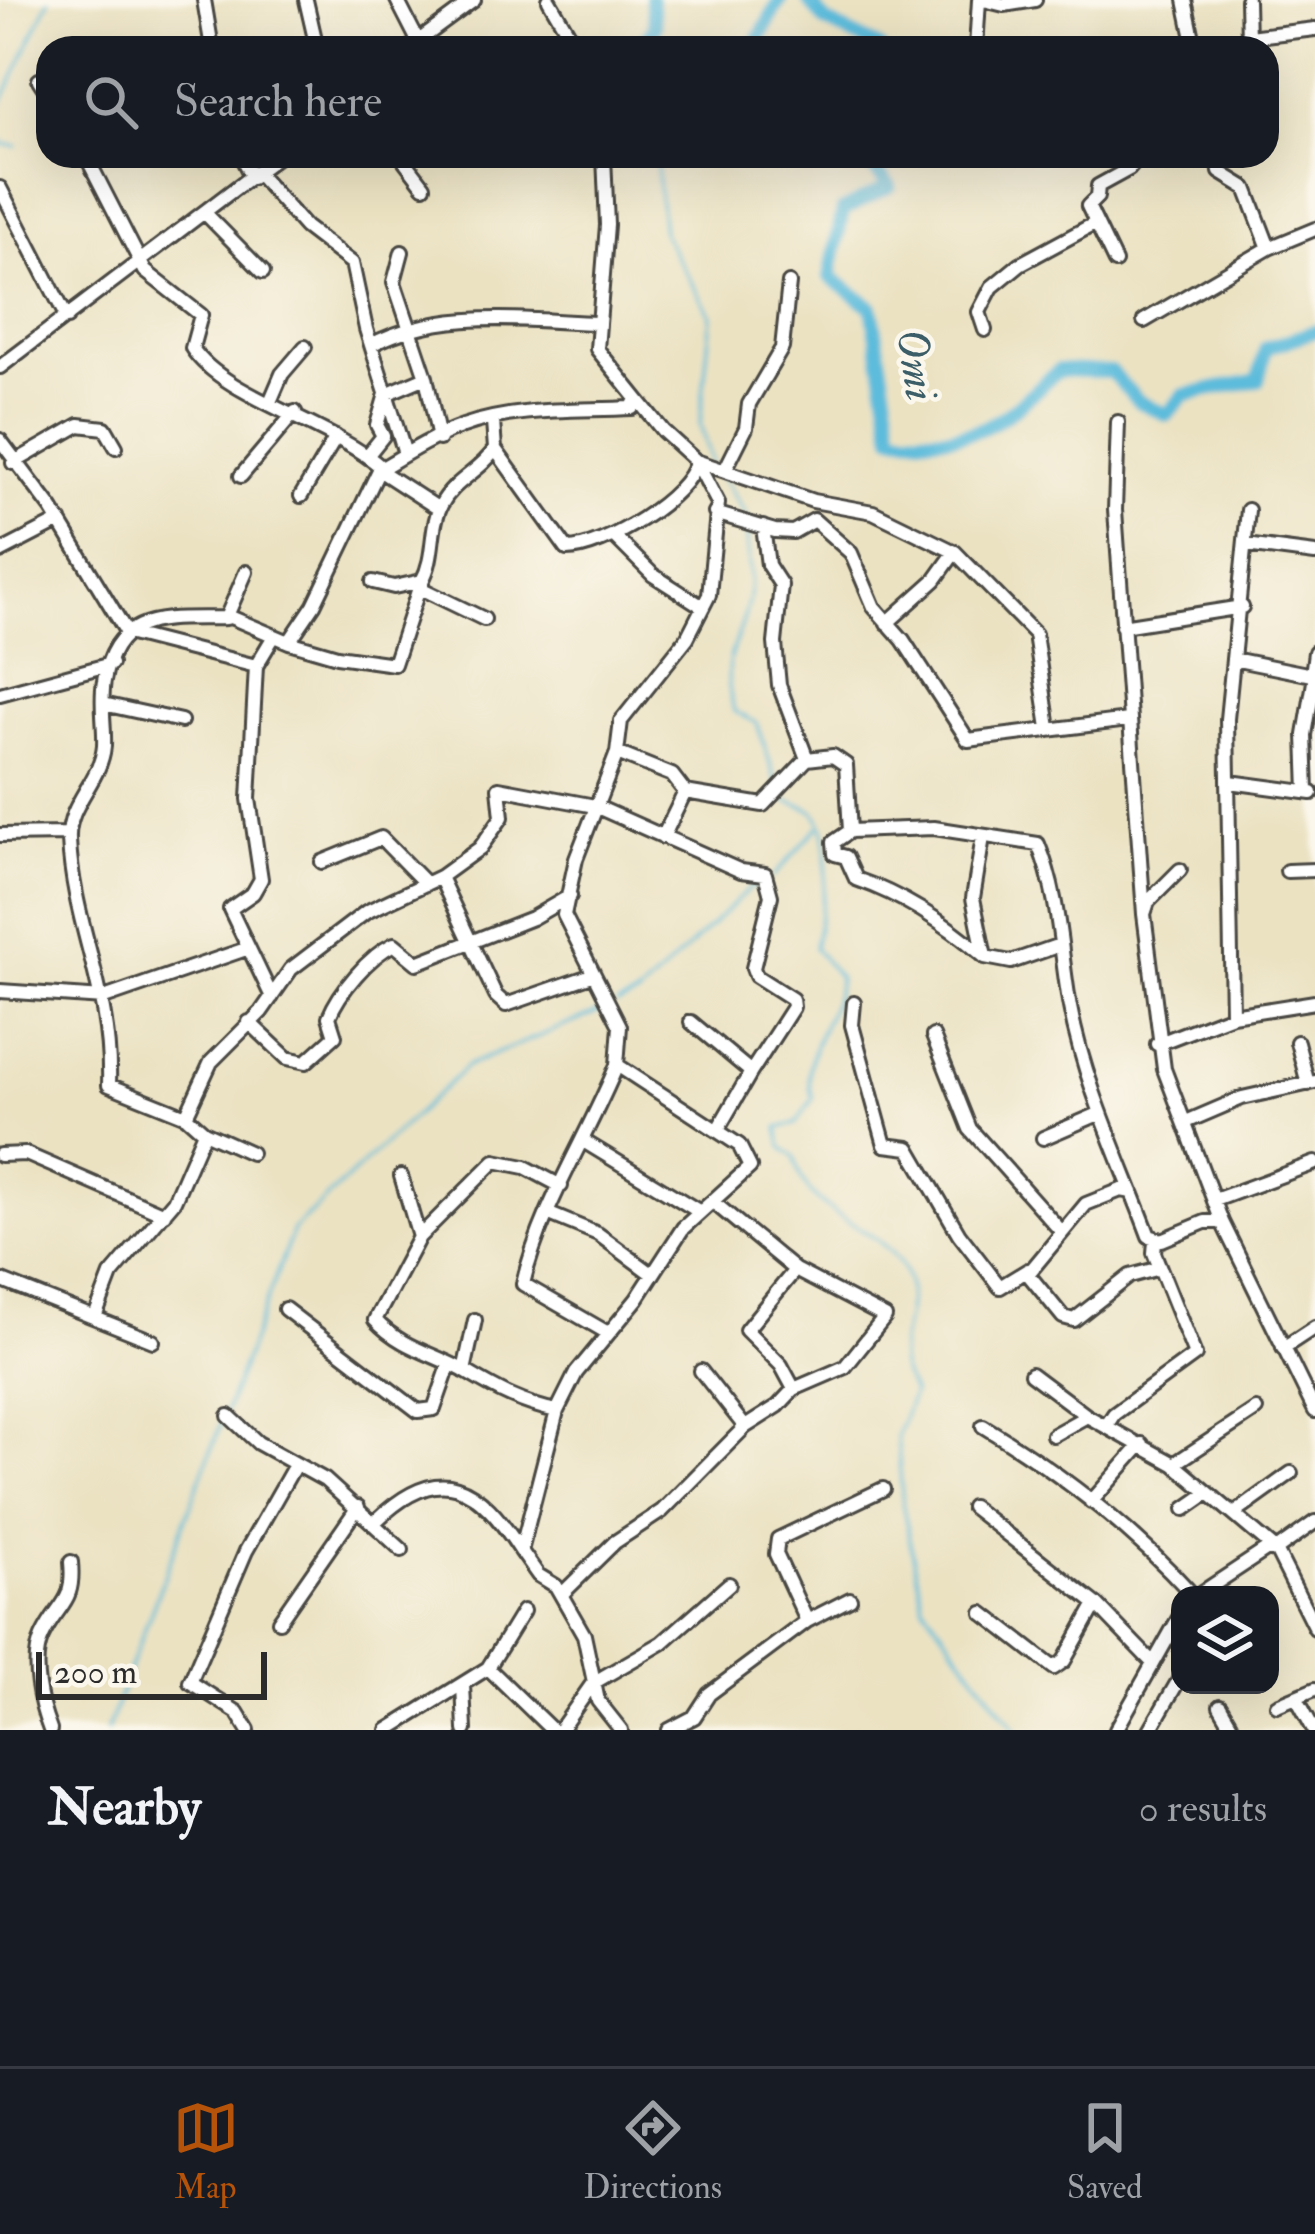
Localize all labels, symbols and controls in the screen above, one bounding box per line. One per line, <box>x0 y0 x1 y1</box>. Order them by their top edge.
search box <box>36 36 1279 168</box>
icon: search <box>78 69 144 135</box>
text: Search here <box>174 74 382 130</box>
water label: Omi <box>883 324 949 404</box>
map controls <box>1171 1586 1279 1694</box>
button: layers <box>1171 1586 1279 1694</box>
scale bar <box>36 1646 267 1699</box>
text: 200 m <box>54 1652 137 1693</box>
text: Nearby <box>48 1776 201 1840</box>
text: 0 results <box>1139 1784 1267 1833</box>
tab: Map <box>173 2095 239 2208</box>
tab: Directions <box>584 2095 722 2208</box>
tab: Saved <box>1067 2095 1142 2208</box>

